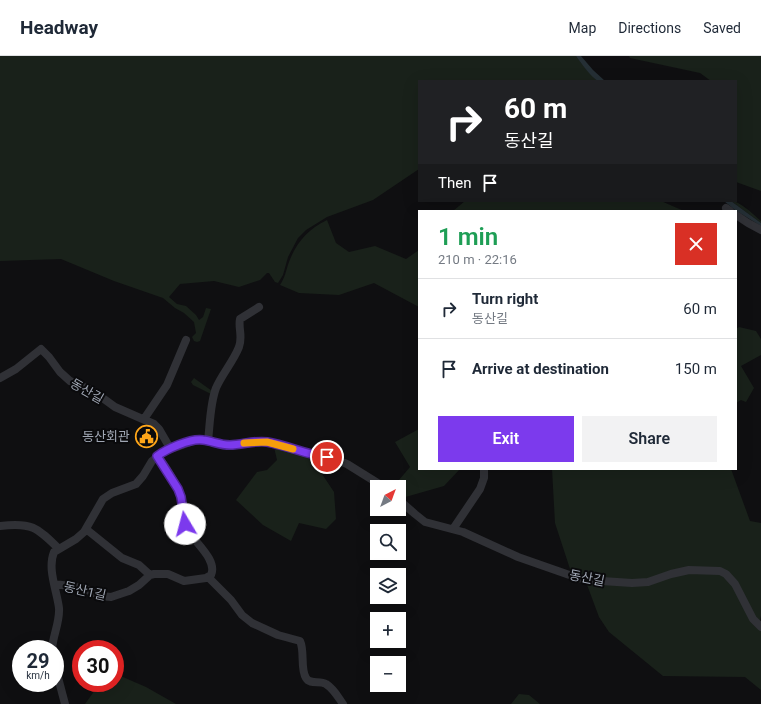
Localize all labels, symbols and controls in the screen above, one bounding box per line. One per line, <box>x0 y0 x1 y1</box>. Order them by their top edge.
text: Headway <box>20 16 98 39</box>
text: Map <box>569 20 596 36</box>
text: Directions <box>618 20 681 36</box>
text: Saved <box>703 20 741 36</box>
text: 60 m <box>504 92 567 125</box>
icon: right <box>438 96 490 148</box>
text: 동산길 <box>504 130 554 151</box>
icon: arrive <box>479 172 501 194</box>
text: Then <box>438 174 471 192</box>
text: 1 min <box>438 223 498 251</box>
button: close <box>675 223 717 265</box>
text: 210 m · 22:16 <box>438 252 517 267</box>
text: Turn right <box>472 290 538 308</box>
icon: right <box>438 298 460 320</box>
text: 60 m <box>683 300 717 318</box>
text: 동산길 <box>472 311 508 326</box>
icon: arrive <box>438 358 460 380</box>
text: Arrive at destination <box>472 360 609 378</box>
text: 150 m <box>675 360 717 378</box>
street label: 동산길 <box>68 376 106 406</box>
button: Exit <box>438 416 574 462</box>
button: Share <box>582 416 717 462</box>
public building icon: 동산회관 <box>133 423 159 449</box>
place label: 동산회관 <box>82 429 130 444</box>
pin <box>310 440 344 474</box>
icon: arrive <box>316 446 338 468</box>
north arrow <box>370 480 406 516</box>
map controls <box>370 480 406 692</box>
position arrow <box>164 503 206 545</box>
button: search <box>370 524 406 560</box>
street label: 동산길 <box>568 567 606 589</box>
button: layers <box>370 568 406 604</box>
street label: 동산1길 <box>62 579 108 603</box>
button: + <box>370 612 406 648</box>
speed limit sign: 30 <box>72 640 124 692</box>
text: 29 <box>27 649 49 673</box>
button: − <box>370 656 406 692</box>
text: km/h <box>26 670 50 681</box>

